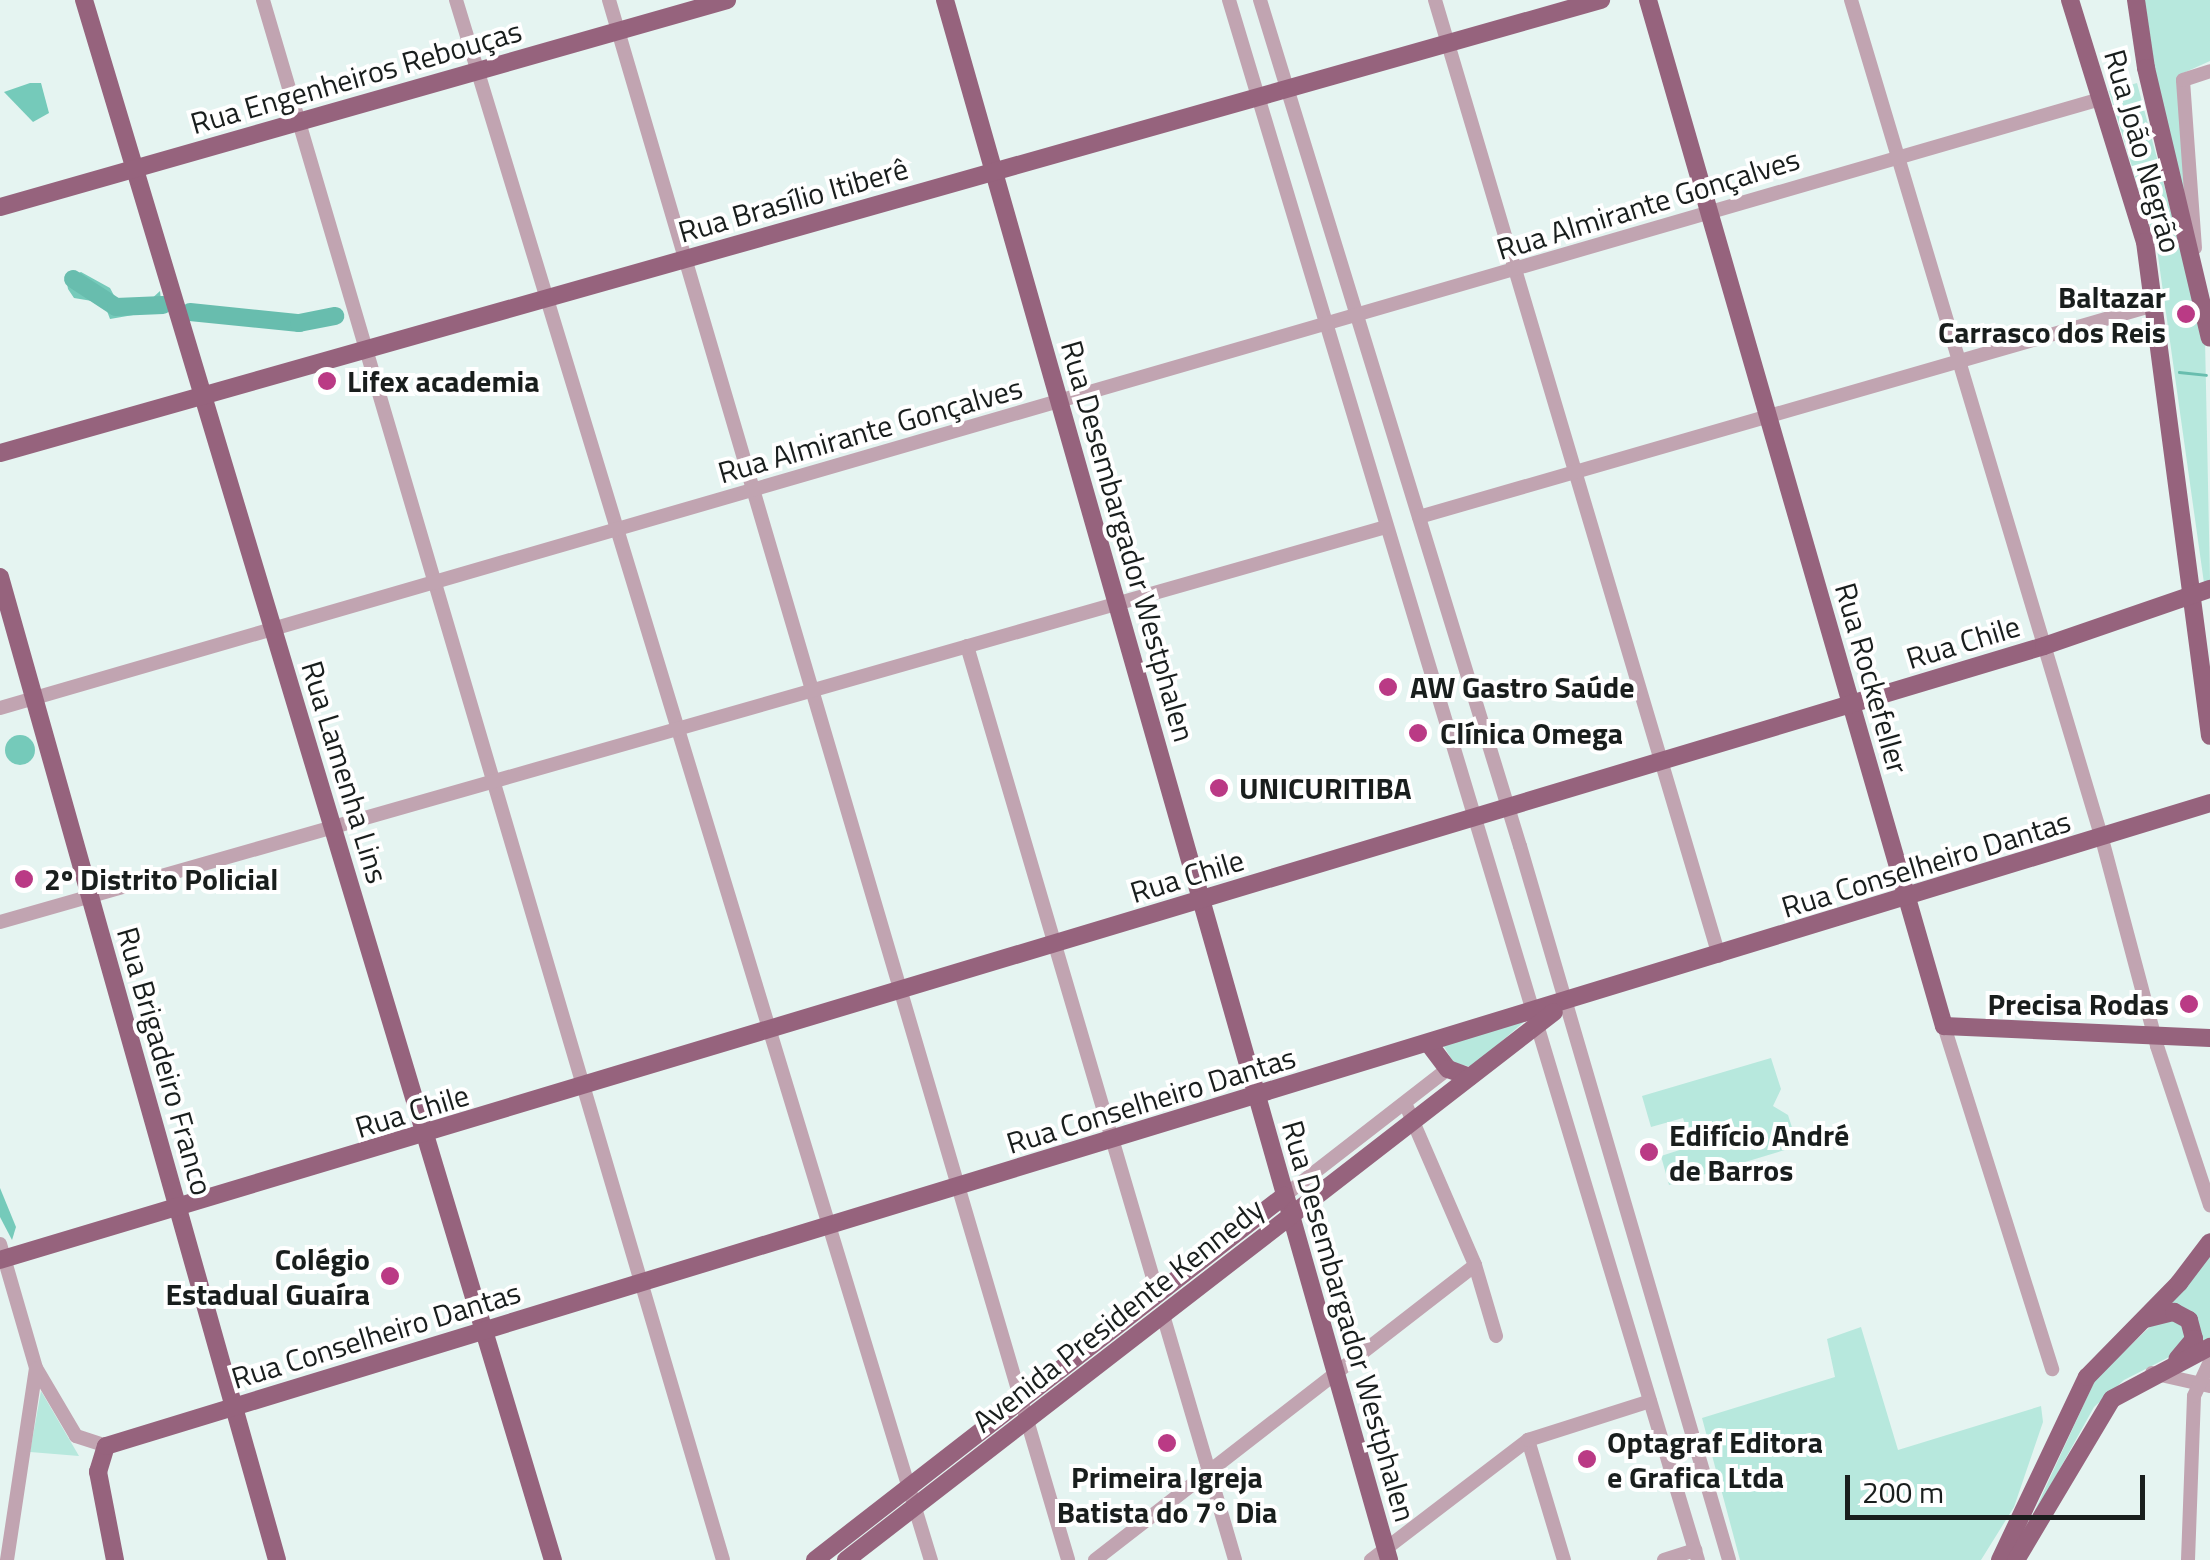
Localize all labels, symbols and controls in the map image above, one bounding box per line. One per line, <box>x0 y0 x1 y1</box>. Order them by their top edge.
street label: Rua Engenheiros Rebouças <box>186 12 526 142</box>
street label: Rua João Negrão <box>2097 45 2189 257</box>
street label: Rua Almirante Gonçalves <box>1492 141 1804 267</box>
street label: Rua Brasílio Itiberê <box>674 150 912 250</box>
place label: Baltazar Carrasco dos Reis <box>1938 279 2166 350</box>
marker: Baltazar Carrasco dos Reis <box>2175 303 2197 325</box>
street label: Rua Desembargador Westphalen <box>1053 336 1203 746</box>
place label: Lifex academia <box>347 363 540 399</box>
street label: Rua Almirante Gonçalves <box>714 369 1026 491</box>
marker: Lifex academia <box>316 370 338 392</box>
street label: Rua Rockefeller <box>1828 579 1916 777</box>
street label: Rua Chile <box>1902 608 2024 676</box>
street label: Rua Lamenha Lins <box>294 657 396 887</box>
place label: AW Gastro Saúde <box>1410 669 1634 705</box>
marker: AW Gastro Saúde <box>1375 674 1401 700</box>
place label: Clínica Omega <box>1440 715 1623 751</box>
marker: Clínica Omega <box>1405 720 1431 746</box>
place label: UNICURITIBA <box>1239 770 1412 806</box>
marker: UNICURITIBA <box>1208 777 1230 799</box>
street label: Rua Conselheiro Dantas <box>1777 803 2075 925</box>
street label: Rua Chile <box>1126 842 1248 910</box>
place label: 2º Distrito Policial <box>44 861 278 897</box>
marker: 2º Distrito Policial <box>13 868 35 890</box>
street label: Rua Brigadeiro Franco <box>109 923 221 1199</box>
place label: Precisa Rodas <box>1987 986 2169 1022</box>
marker: Precisa Rodas <box>2178 993 2200 1015</box>
street label: Rua Conselheiro Dantas <box>1002 1039 1300 1161</box>
street label: Rua Chile <box>351 1077 473 1145</box>
street label: Rua Desembargador Westphalen <box>1274 1116 1424 1526</box>
place label: Edifício André de Barros <box>1669 1117 1849 1188</box>
marker: Edifício André de Barros <box>1638 1141 1660 1163</box>
street label: Avenida Presidente Kennedy <box>965 1190 1271 1440</box>
place label: Colégio Estadual Guaíra <box>165 1241 370 1312</box>
marker: Colégio Estadual Guaíra <box>379 1265 401 1287</box>
street label: Rua Conselheiro Dantas <box>227 1274 525 1396</box>
place label: Optagraf Editora e Grafica Ltda <box>1607 1424 1823 1494</box>
marker: Primeira Igreja Batista do 7° Dia <box>1156 1432 1178 1454</box>
marker: Optagraf Editora e Grafica Ltda <box>1576 1448 1598 1470</box>
scale bar <box>1850 1455 2150 1517</box>
place label: Primeira Igreja Batista do 7° Dia <box>1057 1459 1277 1530</box>
text: 200 m <box>1862 1469 1944 1515</box>

